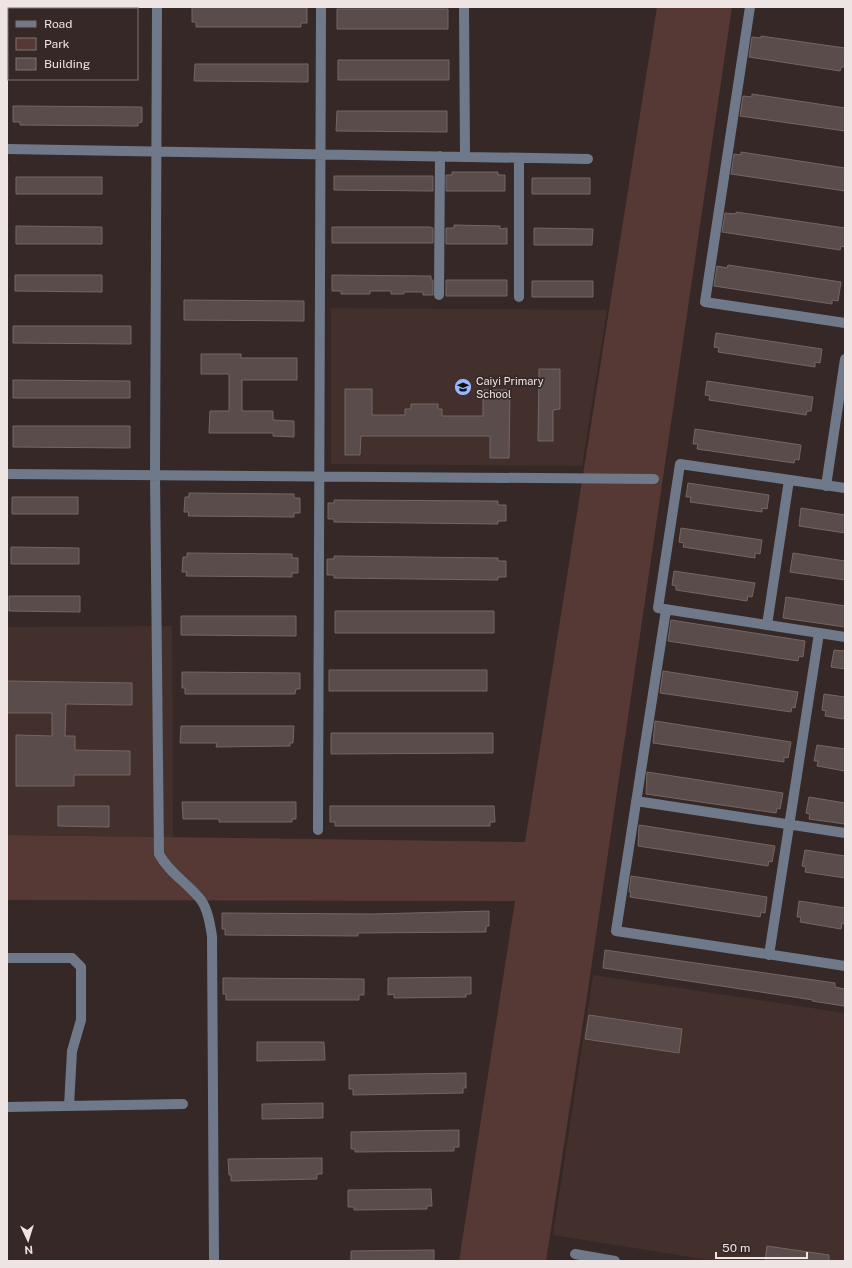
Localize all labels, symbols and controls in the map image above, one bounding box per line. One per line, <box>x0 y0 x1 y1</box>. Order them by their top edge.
legend <box>8 8 138 80</box>
text: Road <box>44 17 72 31</box>
text: Park <box>44 37 70 51</box>
text: Building <box>44 57 90 71</box>
place label: Caiyi Primary School <box>476 375 544 400</box>
school or university icon: Caiyi Primary School <box>453 377 473 397</box>
north arrow <box>8 1220 48 1260</box>
scale bar <box>716 1234 807 1260</box>
text: 50 m <box>722 1241 750 1255</box>
text: N <box>24 1244 33 1256</box>

